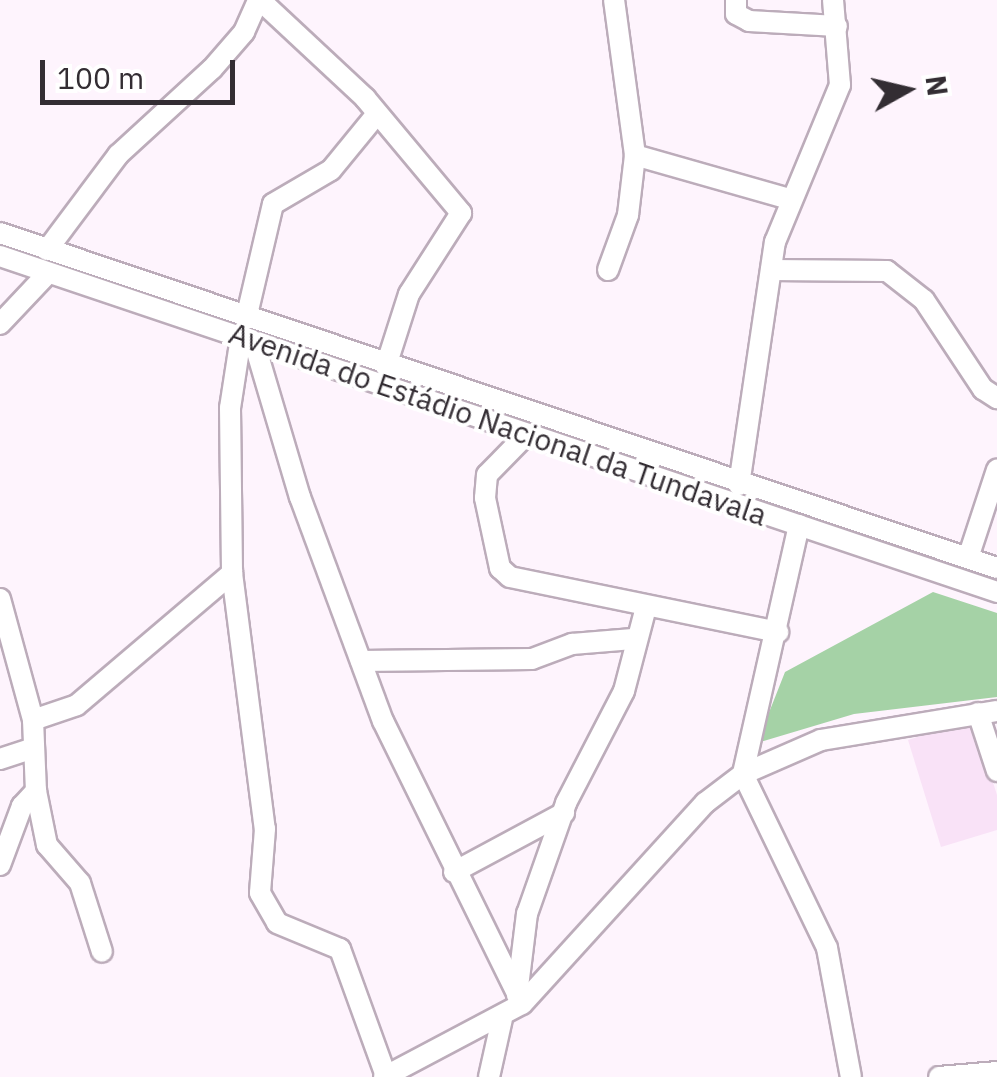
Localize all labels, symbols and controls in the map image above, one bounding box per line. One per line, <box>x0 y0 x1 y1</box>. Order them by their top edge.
scale bar <box>45 40 240 102</box>
north arrow <box>857 40 957 140</box>
text: 100 m <box>57 58 144 97</box>
text: N <box>917 73 957 98</box>
street label: Avenida do Estádio Nacional da Tundavala <box>224 315 772 533</box>

